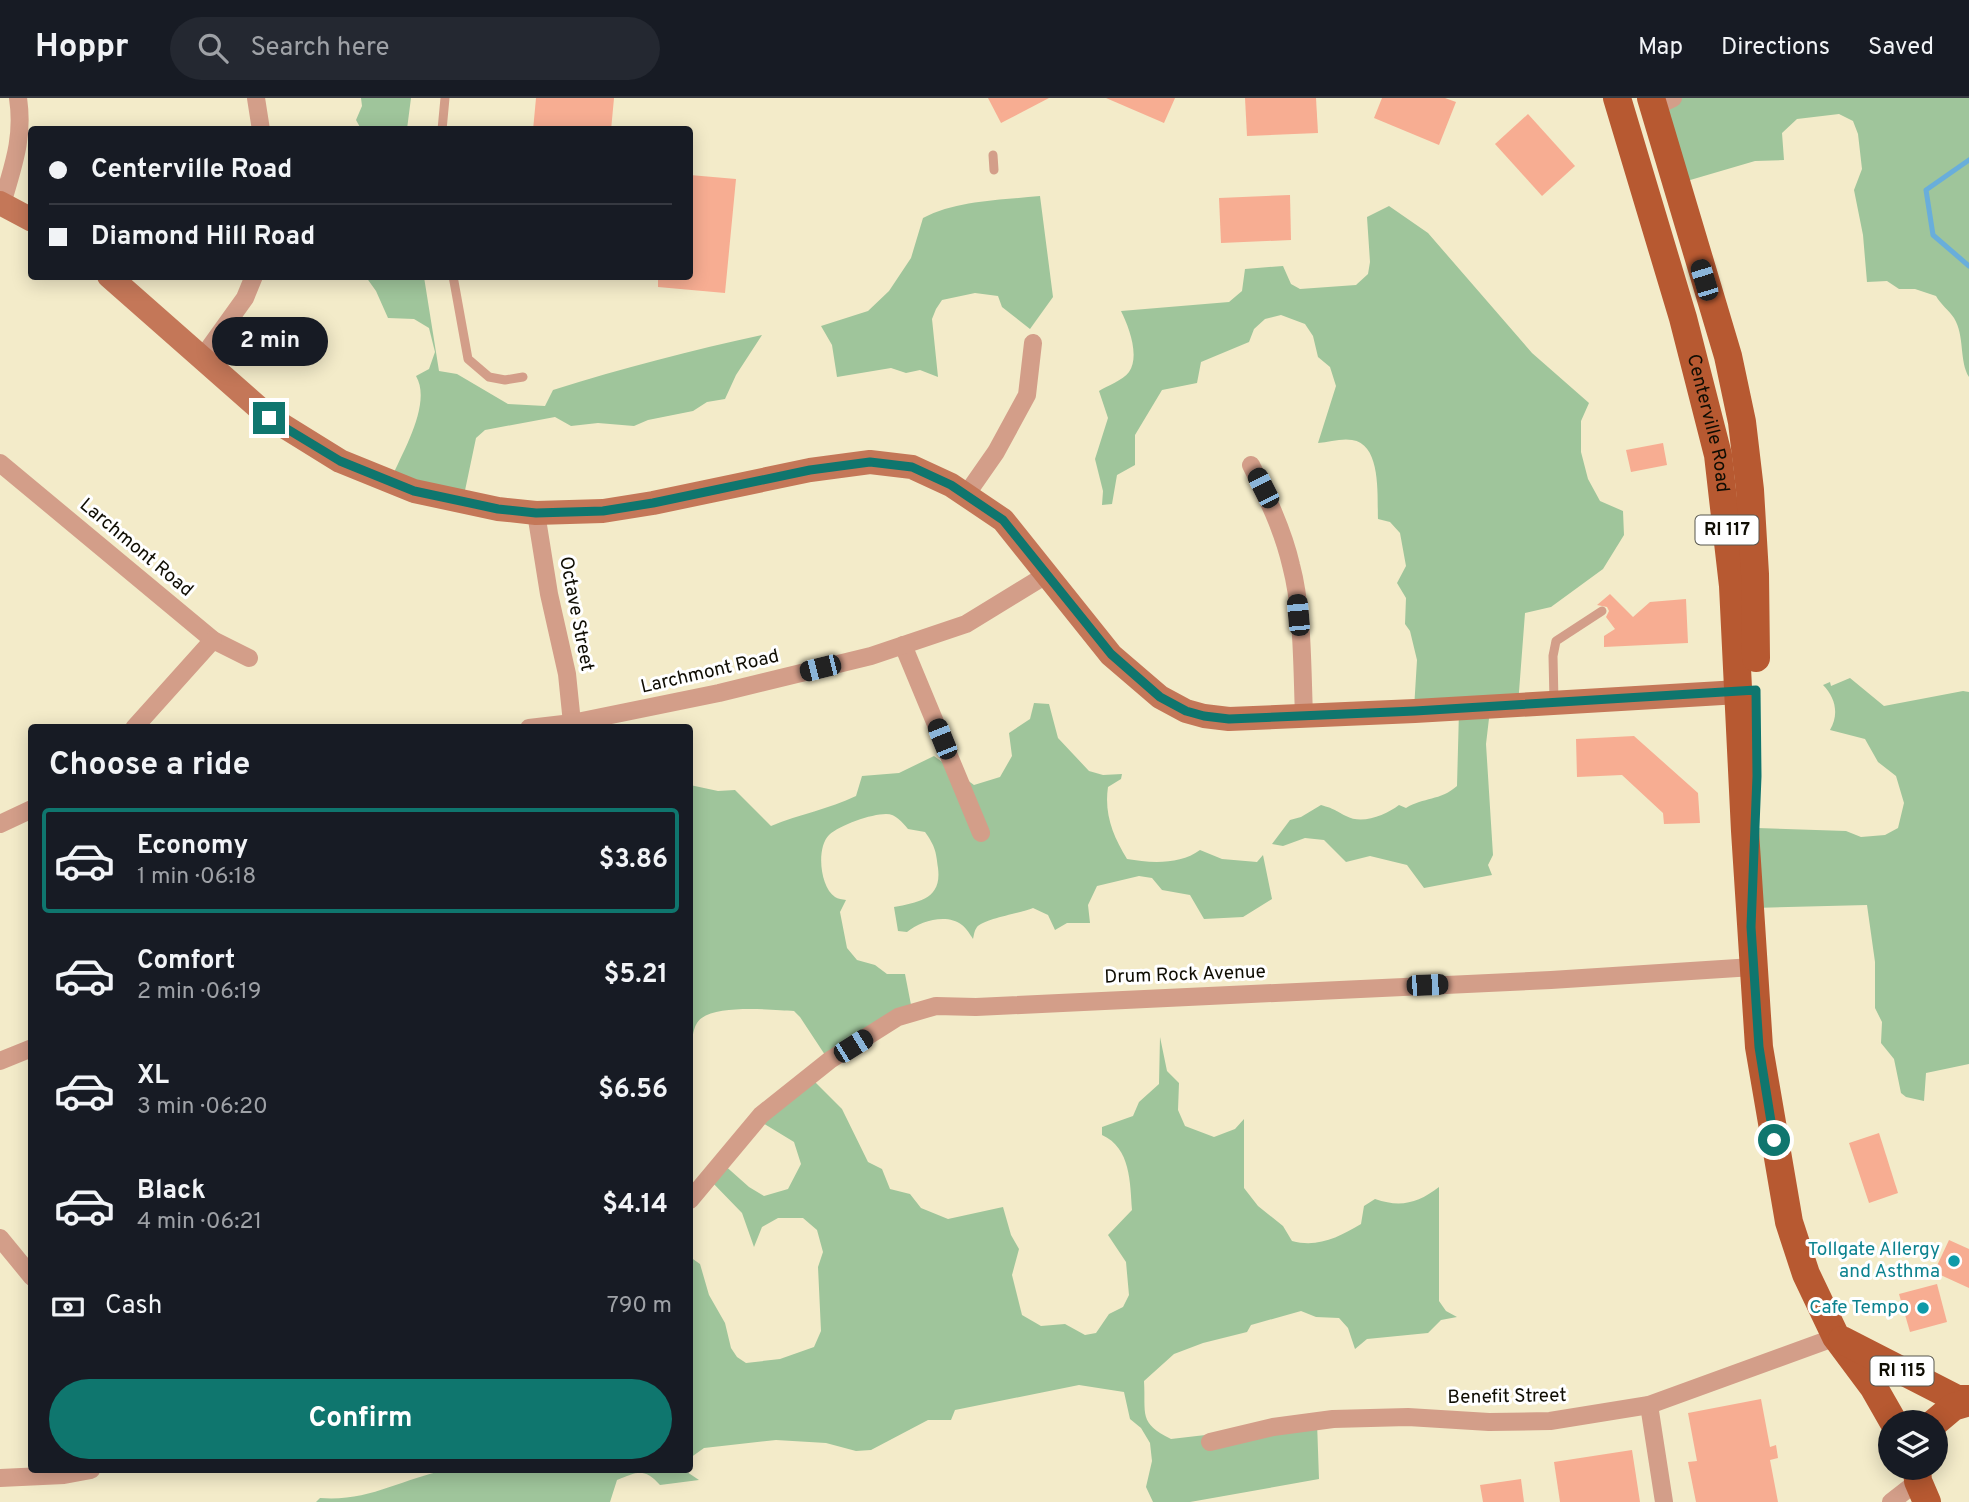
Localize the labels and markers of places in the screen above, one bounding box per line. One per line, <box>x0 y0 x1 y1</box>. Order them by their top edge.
place label: Tollgate Allergy and Asthma <box>1807 1238 1940 1284</box>
marker: Tollgate Allergy and Asthma <box>1946 1253 1962 1269</box>
place label: Cafe Tempo <box>1809 1296 1909 1320</box>
marker: Cafe Tempo <box>1915 1300 1931 1316</box>

